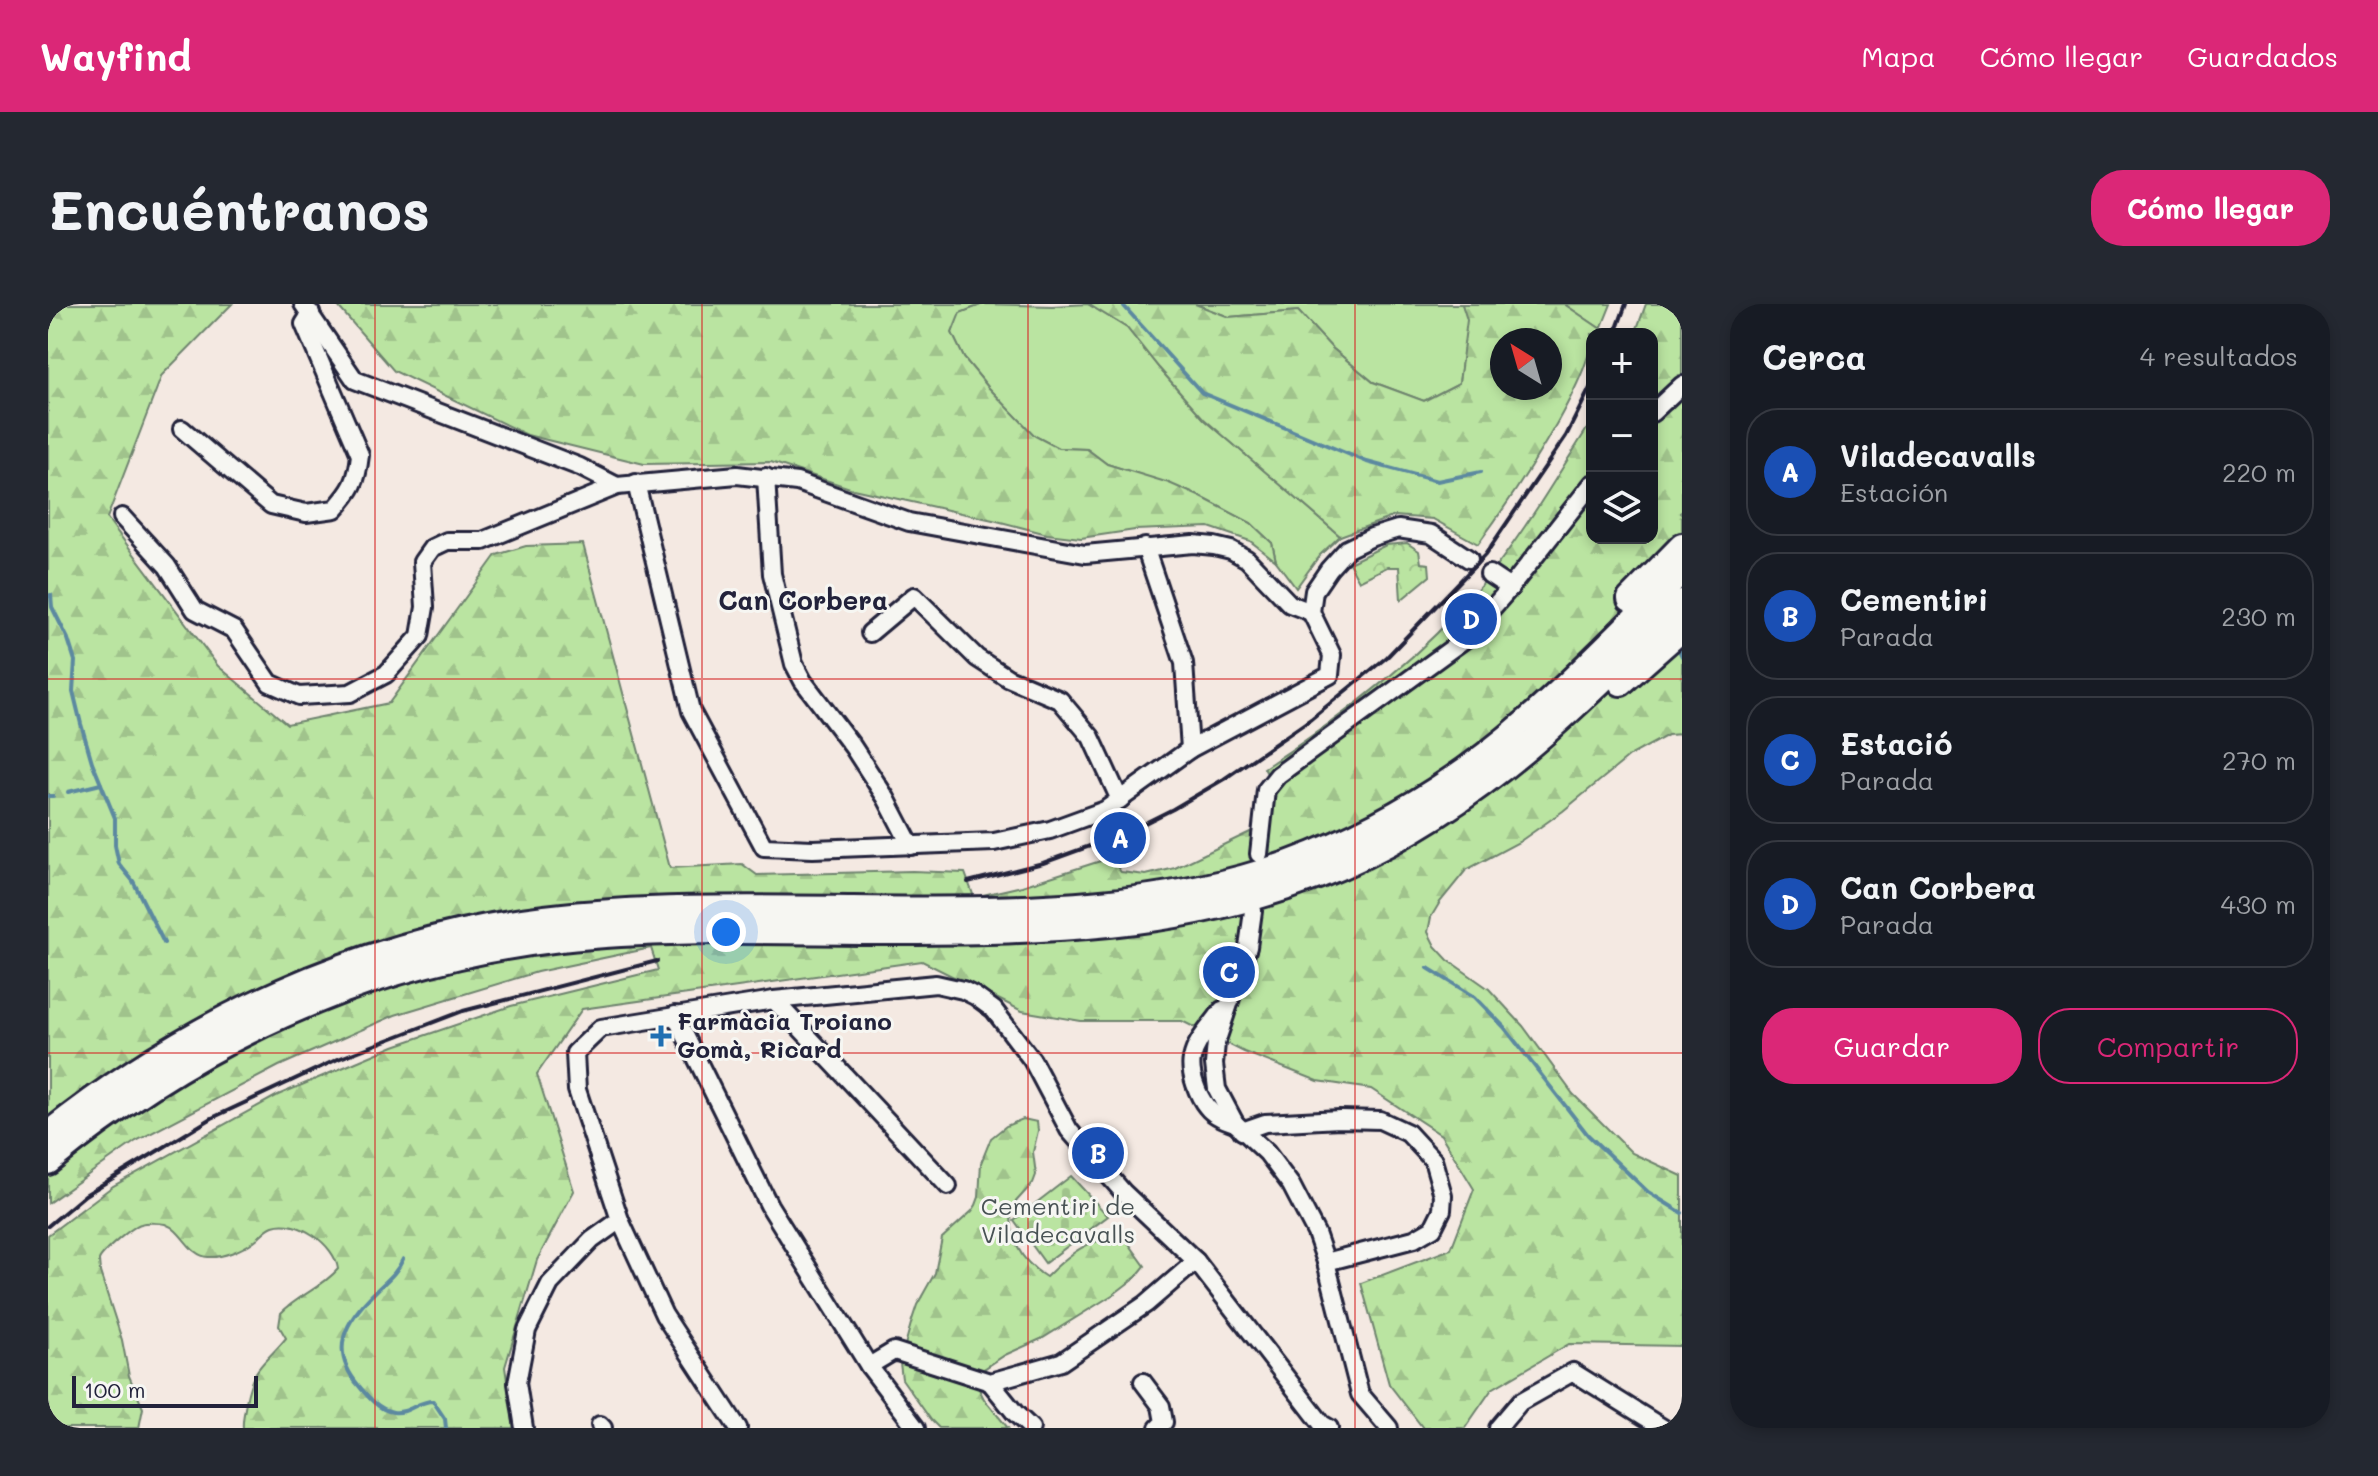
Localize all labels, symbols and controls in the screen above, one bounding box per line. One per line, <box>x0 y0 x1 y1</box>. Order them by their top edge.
text: Wayfind <box>40 31 191 81</box>
text: Mapa <box>1861 38 1936 74</box>
text: Cómo llegar <box>1980 38 2143 74</box>
text: Guardados <box>2187 38 2338 74</box>
button: Cómo llegar <box>2091 170 2330 246</box>
text: Encuéntranos <box>48 172 430 245</box>
north arrow <box>1490 328 1562 400</box>
map controls <box>1586 328 1658 544</box>
button: + <box>1586 328 1658 400</box>
text: Cerca <box>1762 334 1866 379</box>
text: 4 resultados <box>2140 339 2298 373</box>
button: − <box>1586 400 1658 472</box>
text: Viladecavalls <box>1840 435 2036 475</box>
text: A <box>1781 455 1799 489</box>
text: 220 m <box>2222 455 2296 489</box>
button: layers <box>1586 472 1658 544</box>
text: Estación <box>1840 475 1948 509</box>
text: Cementiri <box>1840 579 1988 619</box>
district label: Can Corbera <box>718 583 888 617</box>
pin: D <box>1445 589 1497 649</box>
text: B <box>1781 599 1799 633</box>
text: 230 m <box>2221 599 2296 633</box>
text: Parada <box>1840 619 1934 653</box>
text: Estació <box>1840 723 1952 763</box>
text: C <box>1780 743 1800 777</box>
text: 270 m <box>2222 743 2296 777</box>
text: Parada <box>1840 763 1934 797</box>
pin: A <box>1094 808 1146 868</box>
text: Can Corbera <box>1840 867 2036 907</box>
text: D <box>1781 887 1799 921</box>
text: 430 m <box>2220 887 2296 921</box>
text: Parada <box>1840 907 1934 941</box>
your location <box>706 912 746 952</box>
pin: C <box>1203 942 1255 1002</box>
place label: Farmàcia Troiano Gomà, Ricard <box>677 1005 892 1064</box>
button: Guardar <box>1762 1008 2022 1084</box>
button: Compartir <box>2038 1008 2298 1084</box>
marker: Farmàcia Troiano Gomà, Ricard <box>652 1027 670 1045</box>
pin: B <box>1072 1123 1124 1183</box>
park label: Cementiri de Viladecavalls <box>981 1190 1135 1249</box>
scale bar <box>72 1372 258 1408</box>
text: 100 m <box>84 1375 146 1404</box>

